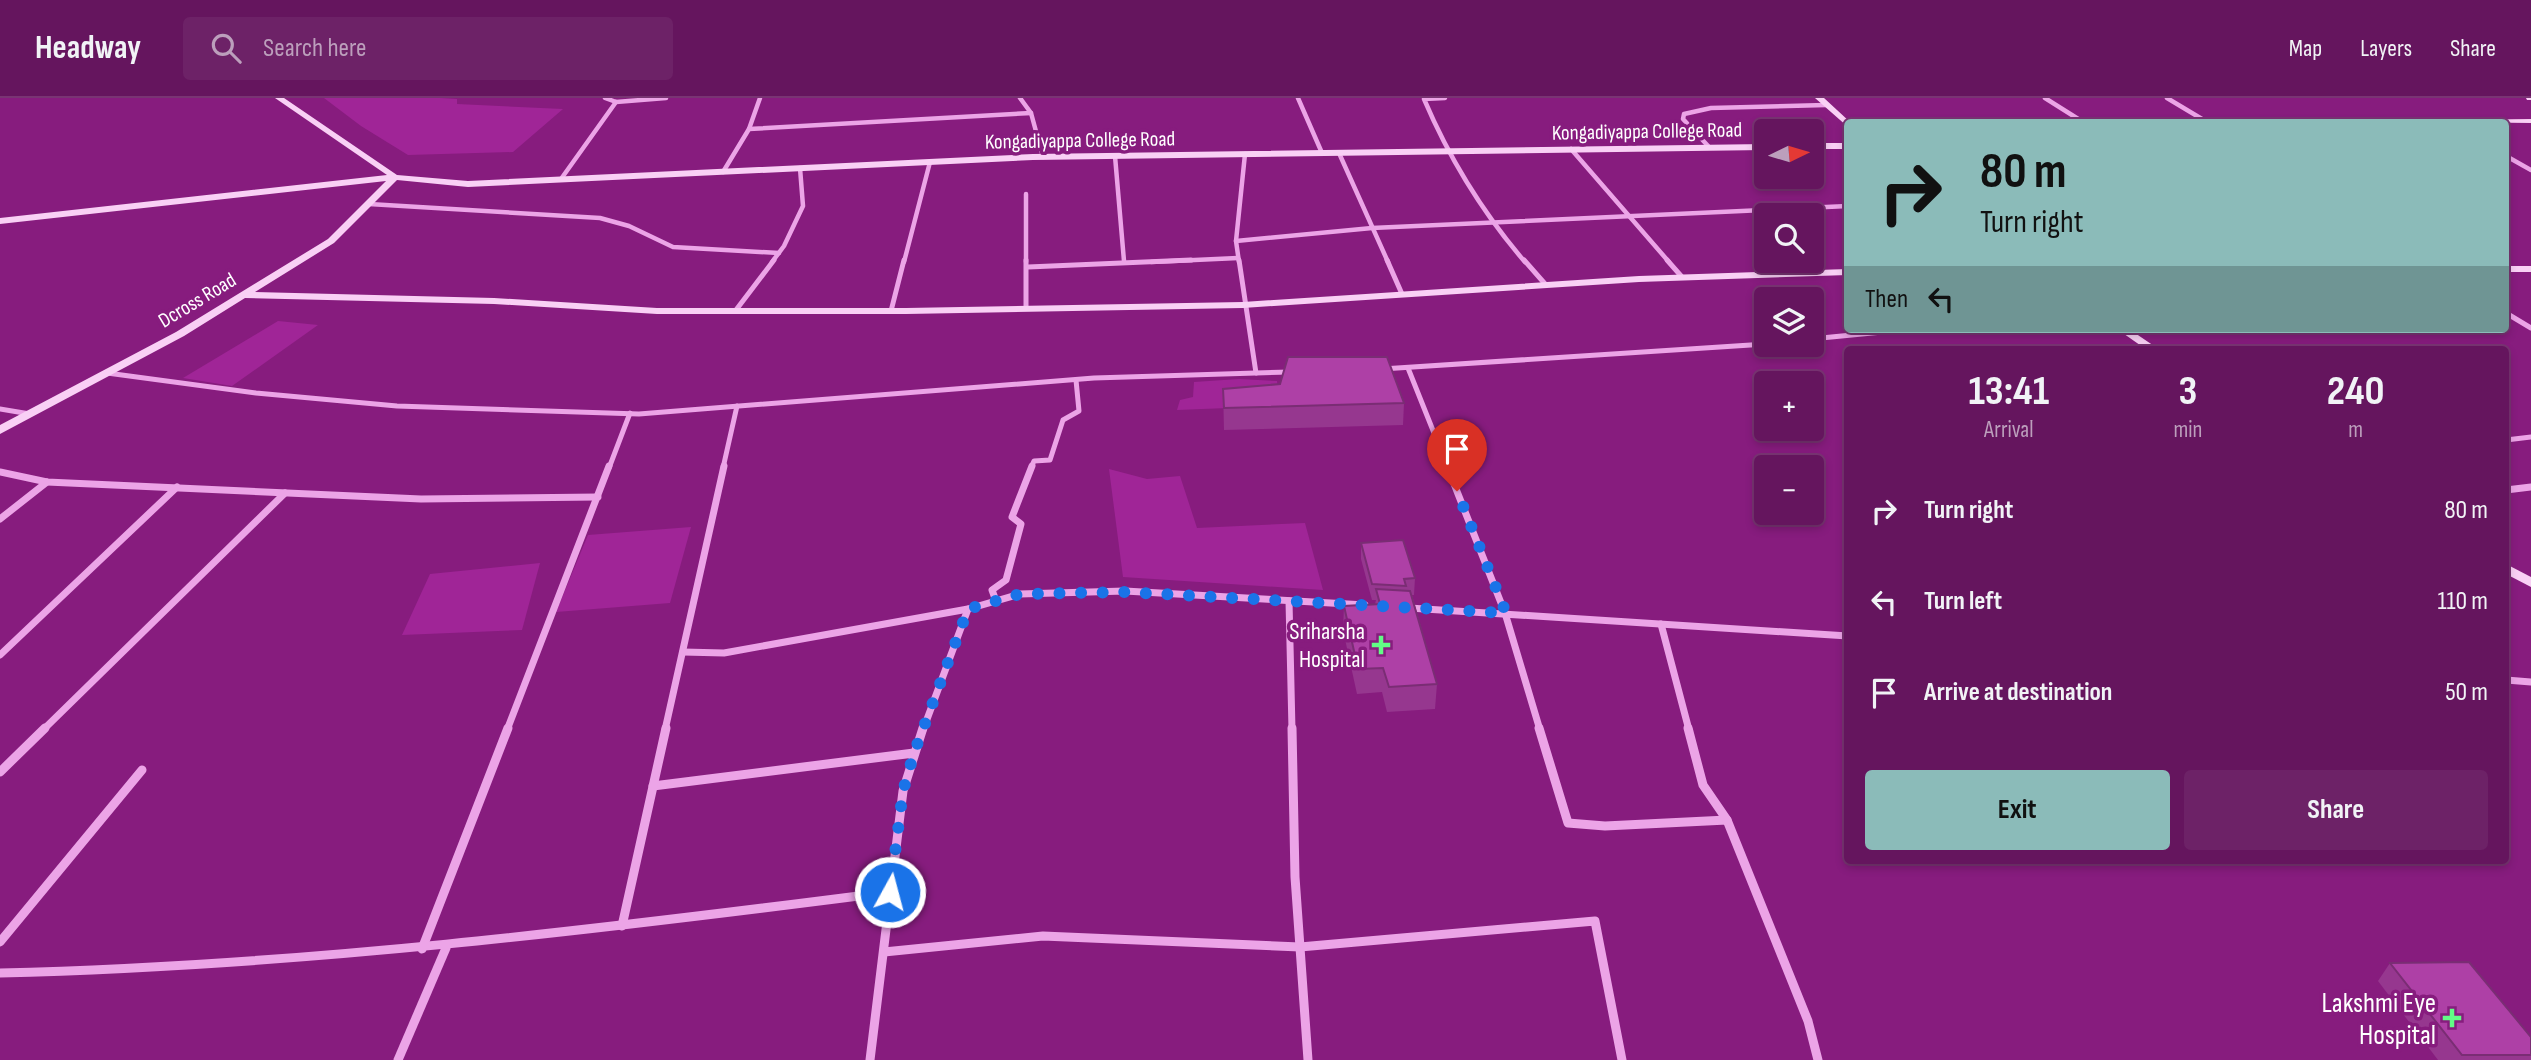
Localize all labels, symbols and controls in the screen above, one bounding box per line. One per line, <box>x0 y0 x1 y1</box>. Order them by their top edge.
search box <box>183 17 673 80</box>
text: Headway <box>35 28 141 68</box>
icon: search <box>207 29 245 67</box>
text: Search here <box>263 33 366 64</box>
text: Map <box>2289 34 2322 63</box>
text: Layers <box>2360 34 2412 63</box>
text: Share <box>2450 34 2496 63</box>
street label: Kongadiyappa College Road <box>1552 117 1742 146</box>
north arrow <box>1754 119 1824 189</box>
map controls <box>1754 119 1824 525</box>
street label: Kongadiyappa College Road <box>985 126 1175 155</box>
text: 80 m <box>1980 143 2067 202</box>
icon: right <box>1865 147 1956 238</box>
button: search <box>1754 203 1824 273</box>
text: Turn right <box>1980 203 2084 242</box>
street label: Dcross Road <box>154 268 241 333</box>
icon: left <box>1922 280 1960 318</box>
text: Then <box>1865 284 1908 315</box>
button: layers <box>1754 287 1824 357</box>
text: 13:41 <box>1968 366 2049 417</box>
text: 3 <box>2179 366 2197 417</box>
text: 240 <box>2327 366 2385 417</box>
button: + <box>1754 371 1824 441</box>
text: Arrival <box>1984 416 2033 444</box>
text: min <box>2174 416 2202 444</box>
text: m <box>2348 416 2363 444</box>
pin <box>1427 419 1487 491</box>
icon: arrive <box>1438 430 1476 468</box>
button: − <box>1754 455 1824 525</box>
icon: right <box>1865 492 1903 530</box>
text: Turn right <box>1924 495 2013 526</box>
text: 80 m <box>2444 495 2488 526</box>
icon: left <box>1865 583 1903 621</box>
text: Turn left <box>1924 586 2002 617</box>
text: 110 m <box>2437 586 2488 617</box>
place label: Sriharsha Hospital <box>1289 617 1365 674</box>
marker: Sriharsha Hospital <box>1371 635 1391 655</box>
icon: arrive <box>1865 674 1903 712</box>
text: Arrive at destination <box>1924 677 2112 708</box>
text: 50 m <box>2445 677 2488 708</box>
button: Exit <box>1865 770 2170 850</box>
button: Share <box>2184 770 2488 850</box>
position arrow <box>853 855 927 929</box>
place label: Lakshmi Eye Hospital <box>2322 987 2436 1052</box>
marker: Lakshmi Eye Hospital <box>2442 1008 2462 1028</box>

